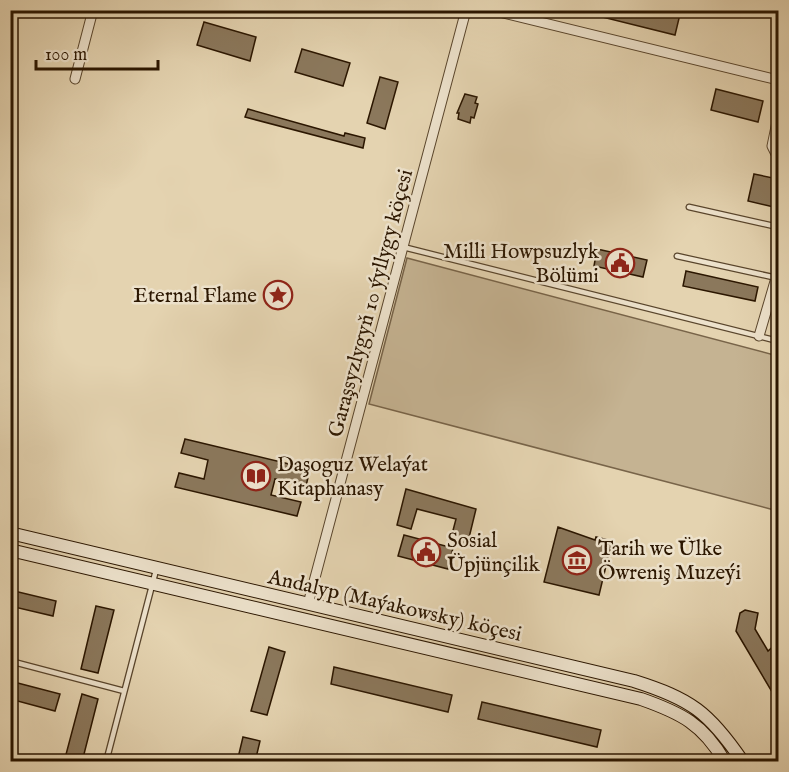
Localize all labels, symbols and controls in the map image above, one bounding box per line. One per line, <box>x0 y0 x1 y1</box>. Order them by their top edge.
scale bar <box>36 33 158 71</box>
text: 100 m <box>45 44 87 67</box>
street label: Garaşsyzlygyň 10 ýyllygy köçesi <box>323 166 420 440</box>
place label: Milli Howpsuzlyk Bölümi <box>443 239 600 290</box>
public building icon: Milli Howpsuzlyk Bölümi <box>604 247 636 279</box>
place icon: Eternal Flame <box>262 279 294 311</box>
place label: Eternal Flame <box>133 283 257 310</box>
place label: Daşoguz Welaýat Kitaphanasy <box>277 452 428 503</box>
library icon: Daşoguz Welaýat Kitaphanasy <box>240 460 272 492</box>
place label: Sosial Üpjünçilik <box>447 528 541 579</box>
public building icon: Sosial Üpjünçilik <box>410 536 442 568</box>
place label: Tarih we Ülke Öwreniş Muzeýi <box>598 536 741 587</box>
museum icon: Tarih we Ülke Öwreniş Muzeýi <box>561 544 593 576</box>
street label: Andalyp (Maýakowsky) köçesi <box>264 564 524 649</box>

